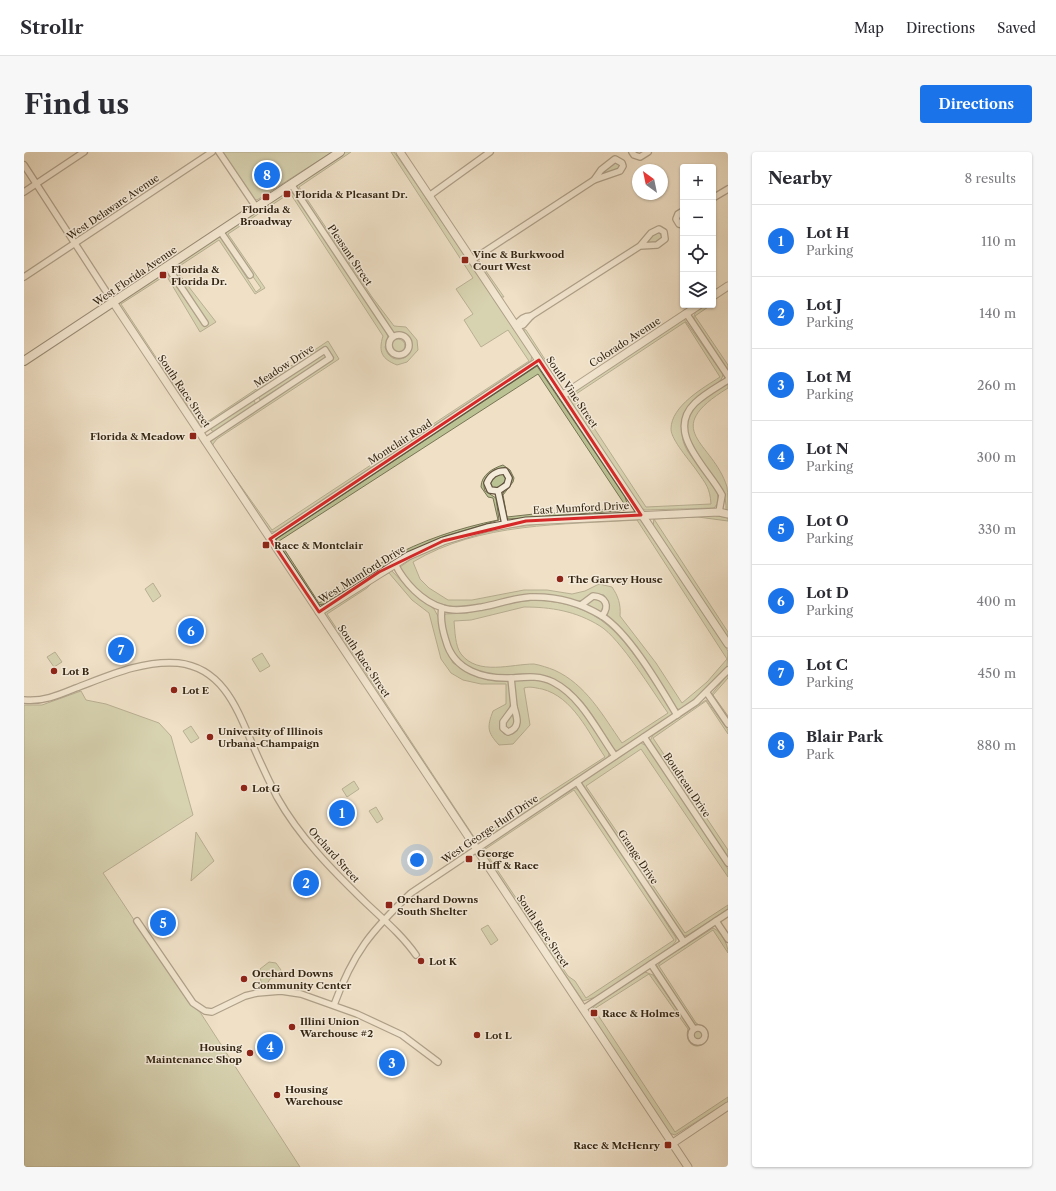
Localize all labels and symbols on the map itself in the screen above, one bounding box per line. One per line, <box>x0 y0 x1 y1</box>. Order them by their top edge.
pin: 8 <box>254 160 280 190</box>
north arrow <box>632 164 668 200</box>
street label: West Delaware Avenue <box>64 171 162 243</box>
place label: Florida & Pleasant Dr. <box>295 188 408 201</box>
marker: Florida & Pleasant Dr. <box>282 189 292 199</box>
marker: Florida & Broadway <box>261 192 271 202</box>
place label: Florida & Broadway <box>240 203 293 228</box>
street label: Pleasant Street <box>325 222 375 288</box>
street label: West Florida Avenue <box>90 243 180 309</box>
place label: Vine & Burkwood Court West <box>472 248 565 273</box>
marker: Vine & Burkwood Court West <box>460 255 470 265</box>
place label: Florida & Florida Dr. <box>171 263 227 288</box>
marker: Florida & Florida Dr. <box>158 270 168 280</box>
street label: Colorado Avenue <box>587 314 663 370</box>
street label: Meadow Drive <box>251 341 317 390</box>
street label: South Race Street <box>155 352 213 430</box>
street label: South Vine Street <box>543 354 601 431</box>
street label: Montclair Road <box>366 416 434 468</box>
place label: Florida & Meadow <box>90 430 186 443</box>
marker: Florida & Meadow <box>188 431 198 441</box>
street label: East Mumford Drive <box>532 499 630 517</box>
place label: Race & Montclair <box>274 539 363 552</box>
marker: Race & Montclair <box>261 540 271 550</box>
street label: West Mumford Drive <box>315 542 408 607</box>
place label: The Garvey House <box>568 573 663 586</box>
marker: The Garvey House <box>555 574 565 584</box>
pin: 6 <box>178 616 204 646</box>
street label: South Race Street <box>335 622 393 700</box>
pin: 7 <box>108 635 134 665</box>
place label: Lot B <box>62 665 90 678</box>
marker: Lot B <box>49 666 59 676</box>
place label: Lot E <box>182 684 209 697</box>
marker: Lot E <box>169 685 179 695</box>
place label: University of Illinois Urbana-Champaign <box>218 725 323 750</box>
marker: University of Illinois Urbana-Champaign <box>205 732 215 742</box>
street label: Boudreau Drive <box>661 750 714 820</box>
place label: Lot G <box>252 782 281 795</box>
marker: Lot G <box>239 783 249 793</box>
street label: West George Huff Drive <box>438 792 541 867</box>
pin: 1 <box>329 798 355 828</box>
street label: Orchard Street <box>306 825 363 886</box>
street label: Grange Drive <box>615 827 661 887</box>
place label: George Huff & Race <box>477 847 539 872</box>
your location <box>407 850 427 870</box>
marker: George Huff & Race <box>464 854 474 864</box>
pin: 2 <box>293 868 319 898</box>
street label: South Race Street <box>514 892 572 970</box>
place label: Orchard Downs South Shelter <box>397 893 479 918</box>
marker: Orchard Downs South Shelter <box>384 900 394 910</box>
pin: 5 <box>150 908 176 938</box>
place label: Lot K <box>429 955 458 968</box>
marker: Lot K <box>416 956 426 966</box>
place label: Orchard Downs Community Center <box>252 967 352 992</box>
marker: Orchard Downs Community Center <box>239 974 249 984</box>
place label: Race & Holmes <box>602 1007 680 1020</box>
marker: Race & Holmes <box>589 1008 599 1018</box>
place label: Illini Union Warehouse #2 <box>299 1015 373 1040</box>
marker: Illini Union Warehouse #2 <box>287 1022 297 1032</box>
place label: Lot L <box>485 1029 512 1042</box>
marker: Lot L <box>472 1030 482 1040</box>
pin: 4 <box>257 1032 283 1062</box>
place label: Housing Maintenance Shop <box>145 1041 242 1066</box>
marker: Housing Maintenance Shop <box>245 1048 255 1058</box>
pin: 3 <box>379 1048 405 1078</box>
place label: Housing Warehouse <box>284 1083 343 1108</box>
marker: Housing Warehouse <box>272 1090 282 1100</box>
place label: Race & McHenry <box>573 1139 661 1152</box>
marker: Race & McHenry <box>663 1140 673 1150</box>

